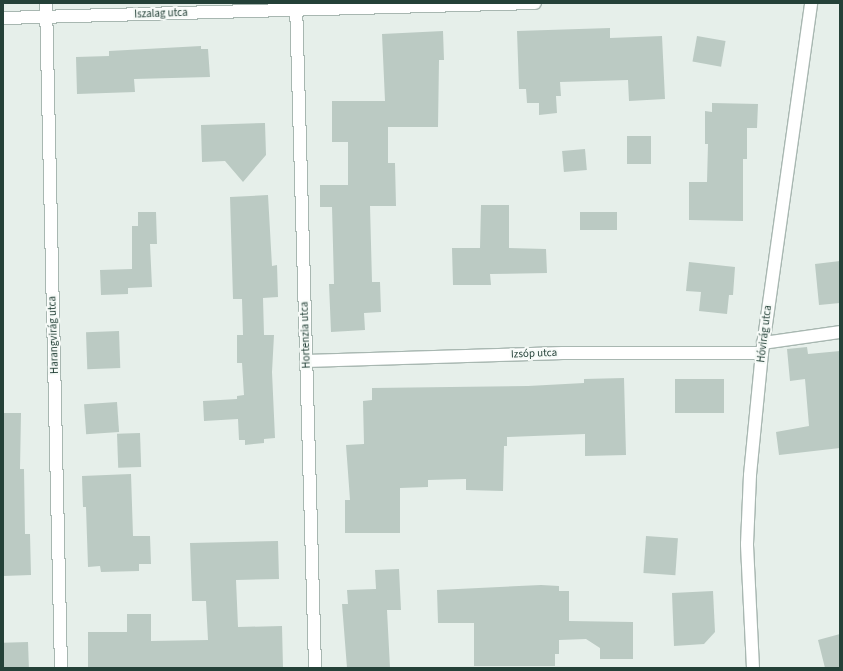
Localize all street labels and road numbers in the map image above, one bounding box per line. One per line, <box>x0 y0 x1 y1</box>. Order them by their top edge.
street label: Iszalag utca <box>134 6 188 22</box>
street label: Harangvirág utca <box>46 296 62 374</box>
street label: Hortenzia utca <box>298 301 314 369</box>
street label: Hóvirág utca <box>755 305 775 363</box>
street label: Izsóp utca <box>511 347 557 361</box>

